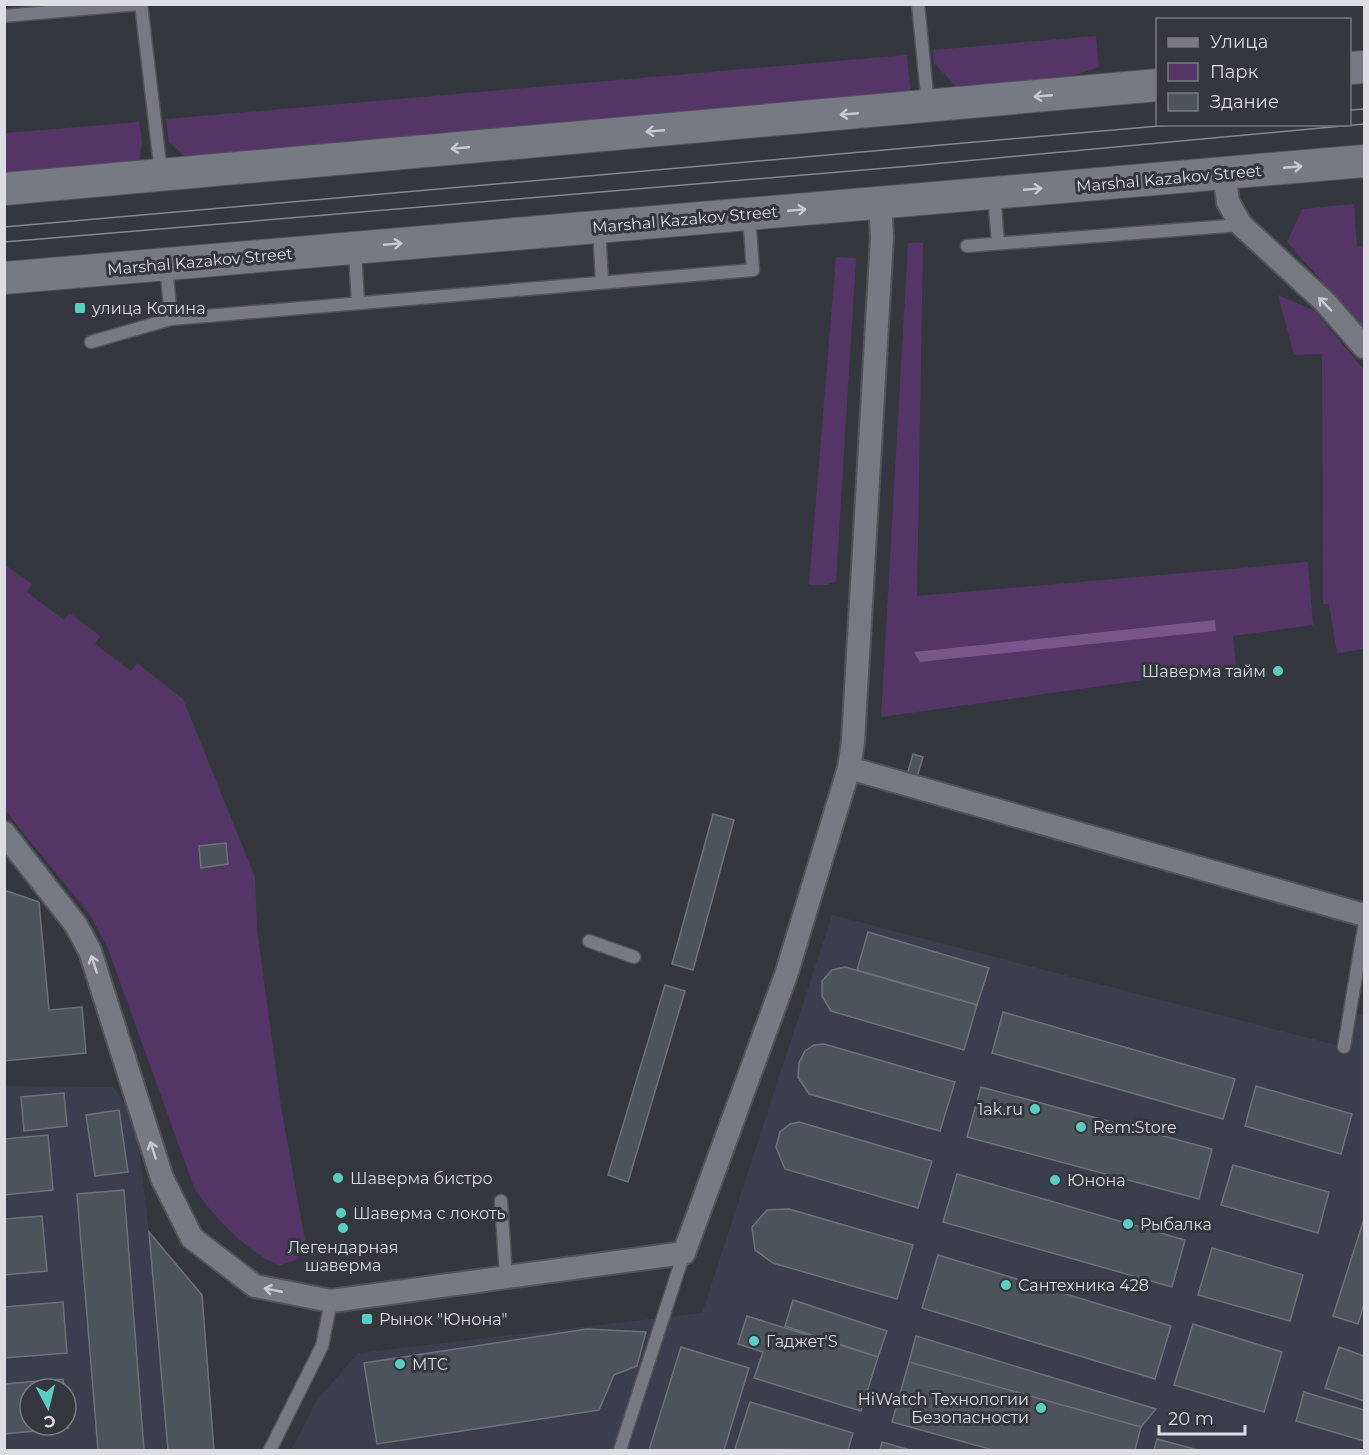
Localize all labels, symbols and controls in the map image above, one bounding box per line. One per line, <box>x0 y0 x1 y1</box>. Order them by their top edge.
legend <box>1156 18 1351 126</box>
text: Улица <box>1210 31 1268 53</box>
text: Парк <box>1210 61 1259 83</box>
one-way arrow <box>1034 91 1054 102</box>
text: Здание <box>1210 91 1279 113</box>
one-way arrow <box>839 109 859 120</box>
one-way arrow <box>645 126 665 137</box>
one-way arrow <box>451 143 471 154</box>
street label: Marshal Kazakov Street <box>1075 161 1263 196</box>
one-way arrow <box>1282 161 1302 172</box>
one-way arrow <box>1023 184 1042 195</box>
street label: Marshal Kazakov Street <box>591 202 779 237</box>
one-way arrow <box>786 204 806 215</box>
one-way arrow <box>383 238 403 249</box>
street label: Marshal Kazakov Street <box>106 244 294 279</box>
one-way arrow <box>1318 296 1333 311</box>
place label: улица Котина <box>91 299 205 318</box>
marker: улица Котина <box>73 301 87 315</box>
place label: Шаверма тайм <box>1142 662 1266 681</box>
marker: Шаверма тайм <box>1271 664 1285 678</box>
one-way arrow <box>88 955 99 974</box>
place label: 1ak.ru <box>977 1100 1023 1119</box>
marker: 1ak.ru <box>1028 1102 1042 1116</box>
place label: Rem:Store <box>1093 1118 1177 1137</box>
marker: Rem:Store <box>1074 1120 1088 1134</box>
one-way arrow <box>147 1141 158 1160</box>
place label: Шаверма бистро <box>350 1169 493 1188</box>
marker: Шаверма бистро <box>331 1171 345 1185</box>
place label: Юнона <box>1067 1171 1126 1190</box>
marker: Юнона <box>1048 1173 1062 1187</box>
place label: Шаверма с локоть <box>353 1204 506 1223</box>
marker: Шаверма с локоть <box>334 1206 348 1220</box>
place label: Рыбалка <box>1140 1215 1212 1234</box>
marker: Рыбалка <box>1121 1217 1135 1231</box>
marker: Легендарная шаверма <box>336 1221 350 1235</box>
place label: Легендарная шаверма <box>288 1238 398 1275</box>
place label: Сантехника 428 <box>1018 1276 1149 1295</box>
marker: Сантехника 428 <box>999 1278 1013 1292</box>
one-way arrow <box>264 1284 284 1295</box>
place label: Рынок "Юнона" <box>379 1310 508 1329</box>
marker: Рынок "Юнона" <box>360 1312 374 1326</box>
place label: Гаджет'S <box>766 1332 838 1351</box>
marker: Гаджет'S <box>747 1334 761 1348</box>
place label: МТС <box>412 1355 448 1374</box>
marker: МТС <box>393 1357 407 1371</box>
north arrow <box>18 1377 78 1437</box>
place label: HiWatch Технологии Безопасности <box>858 1390 1029 1427</box>
scale bar <box>1159 1398 1244 1436</box>
marker: HiWatch Технологии Безопасности <box>1034 1401 1048 1415</box>
text: 20 m <box>1168 1408 1214 1430</box>
text: С <box>42 1411 57 1432</box>

